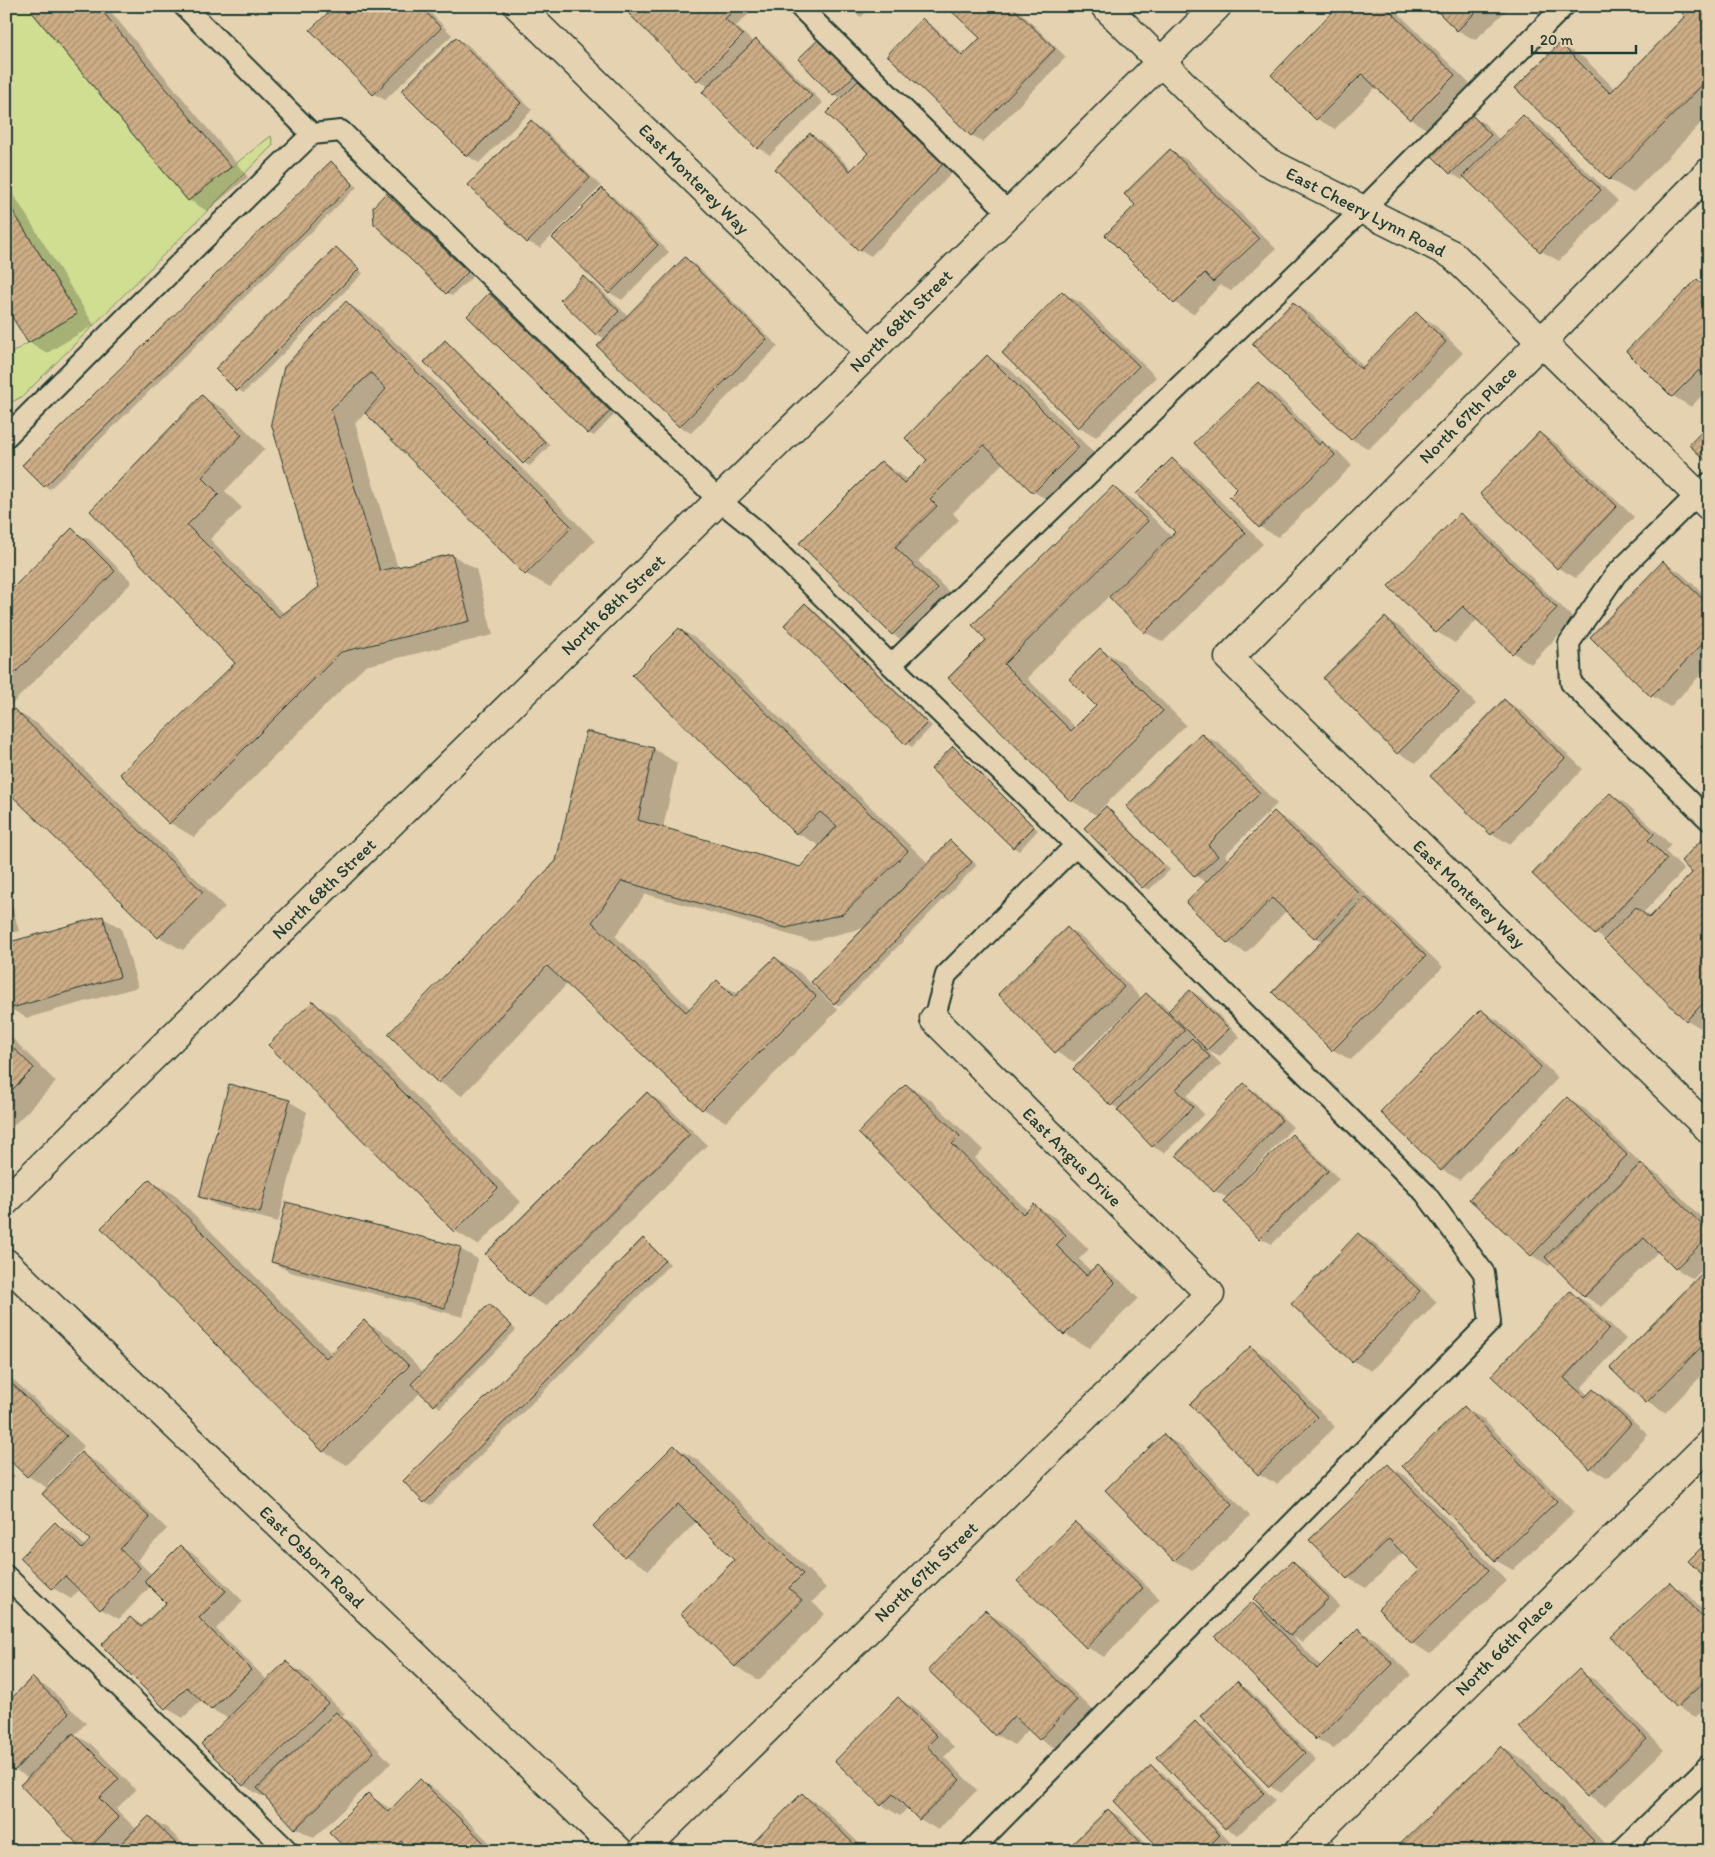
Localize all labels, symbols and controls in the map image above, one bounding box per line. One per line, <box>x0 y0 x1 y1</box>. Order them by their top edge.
scale bar <box>1532 22 1636 54</box>
text: 20 m <box>1540 31 1574 49</box>
street label: East Monterey Way <box>634 119 754 239</box>
street label: East Cheery Lynn Road <box>1282 162 1450 262</box>
street label: North 68th Street <box>845 265 957 377</box>
street label: North 67th Place <box>1415 362 1521 468</box>
street label: North 68th Street <box>556 550 670 660</box>
street label: North 68th Street <box>267 834 381 944</box>
street label: East Monterey Way <box>1408 835 1530 954</box>
street label: East Angus Drive <box>1018 1103 1126 1211</box>
street label: East Osborn Road <box>255 1501 369 1613</box>
street label: North 67th Street <box>870 1517 982 1627</box>
street label: North 66th Place <box>1450 1593 1558 1701</box>

